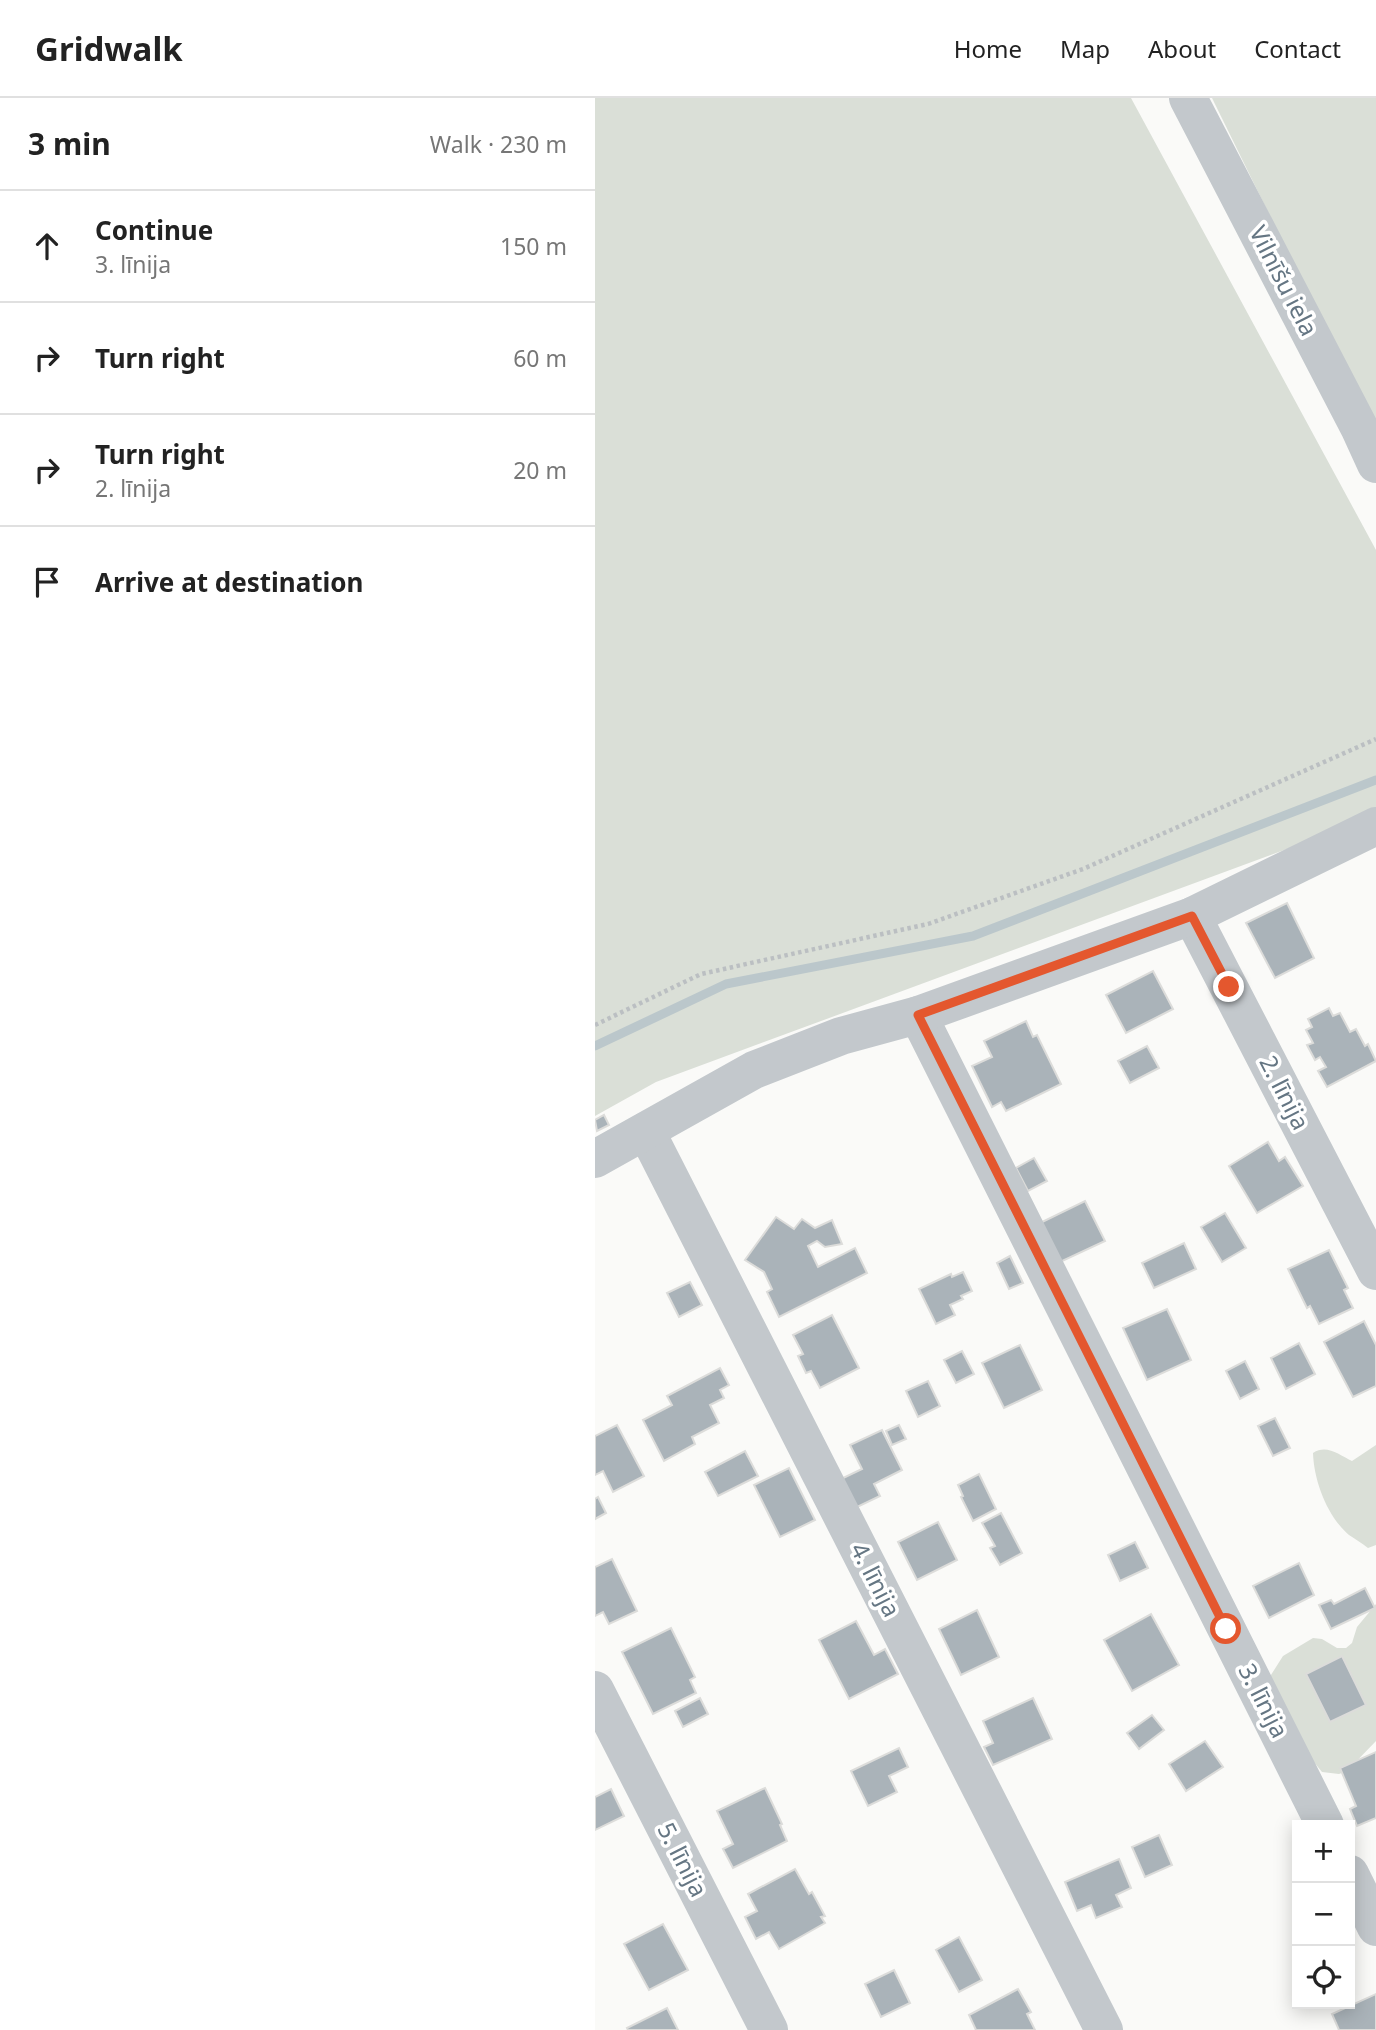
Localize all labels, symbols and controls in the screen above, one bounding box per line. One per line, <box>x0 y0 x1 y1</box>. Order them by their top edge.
text: Gridwalk <box>35 26 183 71</box>
text: Home <box>954 32 1022 65</box>
text: Map <box>1060 32 1110 65</box>
text: About <box>1148 32 1216 65</box>
text: Contact <box>1254 32 1341 65</box>
text: 3 min <box>28 123 111 164</box>
text: Walk · 230 m <box>430 128 567 160</box>
text: Continue <box>95 212 213 248</box>
street label: Vilnīšu iela <box>1242 219 1326 341</box>
icon: ahead <box>28 227 66 265</box>
text: 150 m <box>500 230 567 262</box>
text: 3. līnija <box>95 248 171 280</box>
icon: right <box>28 339 66 377</box>
text: Turn right <box>95 340 225 376</box>
text: 60 m <box>513 342 567 374</box>
text: Turn right <box>95 436 225 472</box>
icon: right <box>28 451 66 489</box>
text: 20 m <box>513 454 567 486</box>
text: 2. līnija <box>95 472 171 504</box>
icon: arrive <box>28 563 66 601</box>
text: Arrive at destination <box>95 564 364 600</box>
route end <box>1213 971 1244 1002</box>
street label: 2. līnija <box>1253 1049 1318 1135</box>
street label: 4. līnija <box>844 1536 909 1622</box>
route start <box>1210 1613 1241 1644</box>
street label: 3. līnija <box>1232 1657 1297 1743</box>
street label: 5. līnija <box>651 1816 716 1902</box>
map controls <box>1292 1820 1355 2009</box>
button: + <box>1292 1820 1355 1883</box>
button: − <box>1292 1883 1355 1946</box>
button: locate <box>1292 1946 1355 2009</box>

